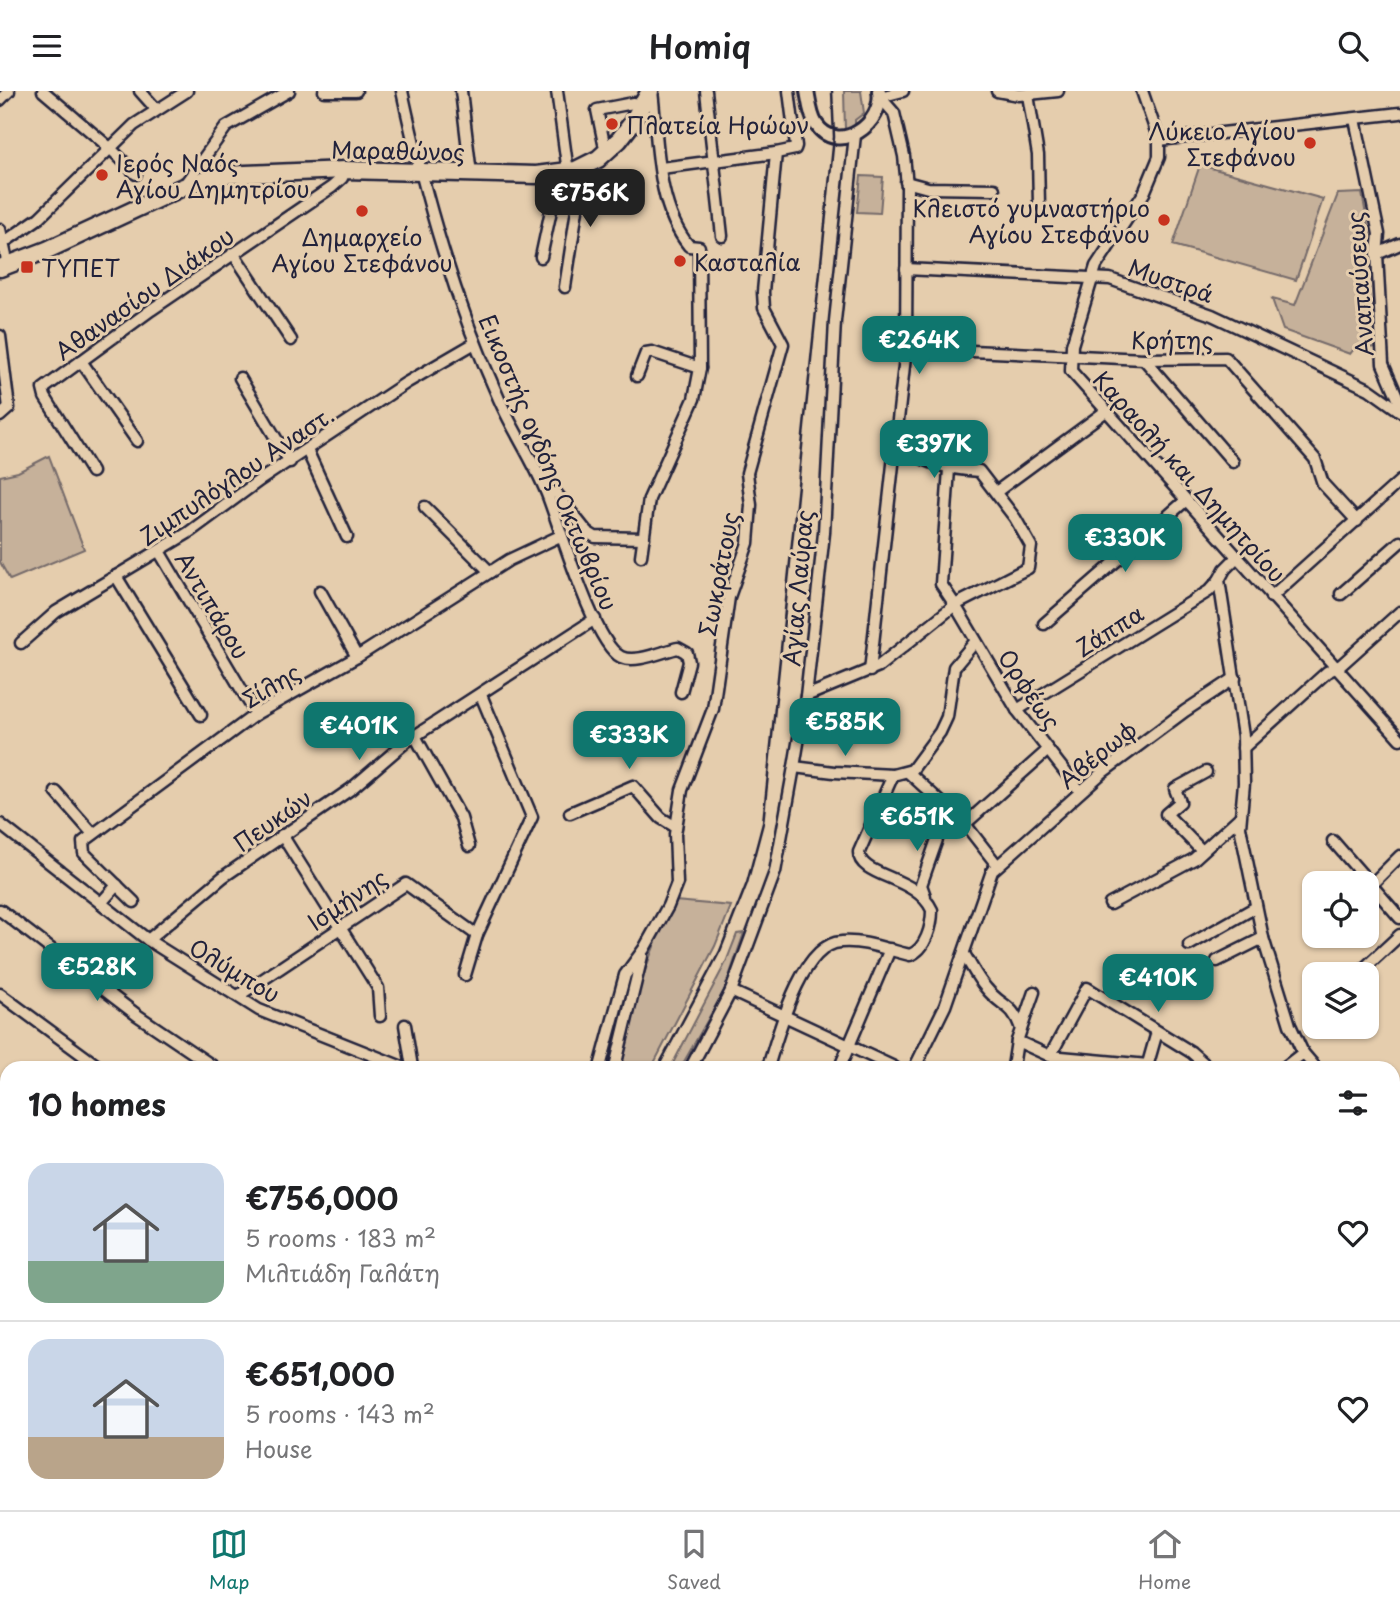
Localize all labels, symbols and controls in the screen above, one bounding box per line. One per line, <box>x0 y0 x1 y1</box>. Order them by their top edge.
text: Homiq <box>649 22 751 70</box>
icon: menu <box>28 27 66 65</box>
icon: search <box>1334 27 1372 65</box>
place label: Πλατεία Ηρώων <box>626 107 810 142</box>
place label: Λύκειο Αγίου Στεφάνου <box>1148 113 1296 174</box>
marker: Πλατεία Ηρώων <box>604 116 620 132</box>
street label: Μαραθώνος <box>331 131 465 169</box>
marker: Λύκειο Αγίου Στεφάνου <box>1302 135 1318 151</box>
place label: Ιερός Ναός Αγίου Δημητρίου <box>116 145 310 206</box>
marker: Ιερός Ναός Αγίου Δημητρίου <box>94 167 110 183</box>
pin: €756K <box>541 169 639 229</box>
text: €756K <box>551 174 629 209</box>
place label: Κλειστό γυμναστήριο Αγίου Στεφάνου <box>912 190 1150 251</box>
marker: Δημαρχείο Αγίου Στεφάνου <box>354 203 370 219</box>
street label: Αναπαύσεως <box>1336 210 1382 358</box>
marker: Κλειστό γυμναστήριο Αγίου Στεφάνου <box>1156 212 1172 228</box>
street label: Αθανασίου Διάκου <box>47 218 241 368</box>
place label: Δημαρχείο Αγίου Στεφάνου <box>271 219 453 280</box>
place label: Κασταλία <box>694 244 801 279</box>
street label: Μυστρά <box>1124 249 1218 311</box>
place label: ΤΥΠΕΤ <box>41 250 120 285</box>
marker: Κασταλία <box>672 253 688 269</box>
marker: ΤΥΠΕΤ <box>19 259 35 275</box>
street label: Εικοστής ογδόης Οκτωβρίου <box>471 309 627 615</box>
pin: €264K <box>870 317 968 376</box>
text: €264K <box>878 321 960 356</box>
street label: Κρήτης <box>1131 322 1213 357</box>
street label: Καραολή και Δημητρίου <box>1085 362 1295 590</box>
street label: Ζιμπυλόγλου Αναστ. <box>132 397 340 553</box>
pin: €397K <box>885 421 983 480</box>
text: €397K <box>896 425 972 460</box>
street label: Αγίας Λαύρας <box>773 508 821 668</box>
street label: Σωκράτους <box>689 509 747 639</box>
pin: €330K <box>1076 515 1174 574</box>
text: €330K <box>1084 519 1166 554</box>
street label: Αντιπάρου <box>167 545 259 665</box>
street label: Ζάππα <box>1068 595 1150 665</box>
street label: Ορφέως <box>990 642 1070 736</box>
street label: Σίλης <box>235 654 307 716</box>
pin: €585K <box>796 699 894 758</box>
pin: €401K <box>310 703 408 762</box>
text: €585K <box>805 703 885 738</box>
text: €401K <box>320 707 398 742</box>
pin: €333K <box>580 711 678 771</box>
street label: Αβέρωφ <box>1050 711 1144 797</box>
text: €333K <box>589 716 669 751</box>
street label: Πευκών <box>225 780 319 860</box>
pin: €651K <box>868 793 966 853</box>
text: €651K <box>880 798 954 833</box>
street label: Ισμήνης <box>300 859 394 939</box>
map controls <box>1302 871 1379 1039</box>
button: locate <box>1302 871 1379 948</box>
street label: Ολύμπου <box>183 929 287 1011</box>
pin: €528K <box>48 943 146 1003</box>
text: €528K <box>57 948 137 983</box>
pin: €410K <box>1109 955 1207 1014</box>
text: €410K <box>1119 959 1197 994</box>
button: layers <box>1302 962 1379 1039</box>
text: 10 homes <box>28 1081 166 1126</box>
icon: filters <box>1334 1084 1372 1122</box>
text: €756,000 <box>245 1175 398 1220</box>
icon: home <box>84 1191 168 1275</box>
icon: heart <box>1334 1214 1372 1252</box>
text: 5 rooms · 183 m² <box>245 1220 436 1255</box>
text: Μιλτιάδη Γαλάτη <box>245 1255 440 1290</box>
text: €651,000 <box>245 1351 395 1396</box>
icon: home <box>84 1367 168 1451</box>
icon: heart <box>1334 1390 1372 1428</box>
text: 5 rooms · 143 m² <box>245 1396 435 1431</box>
text: House <box>245 1431 312 1466</box>
tab: Map <box>209 1525 249 1595</box>
tab: Saved <box>667 1525 721 1595</box>
tab: Home <box>1138 1525 1191 1595</box>

